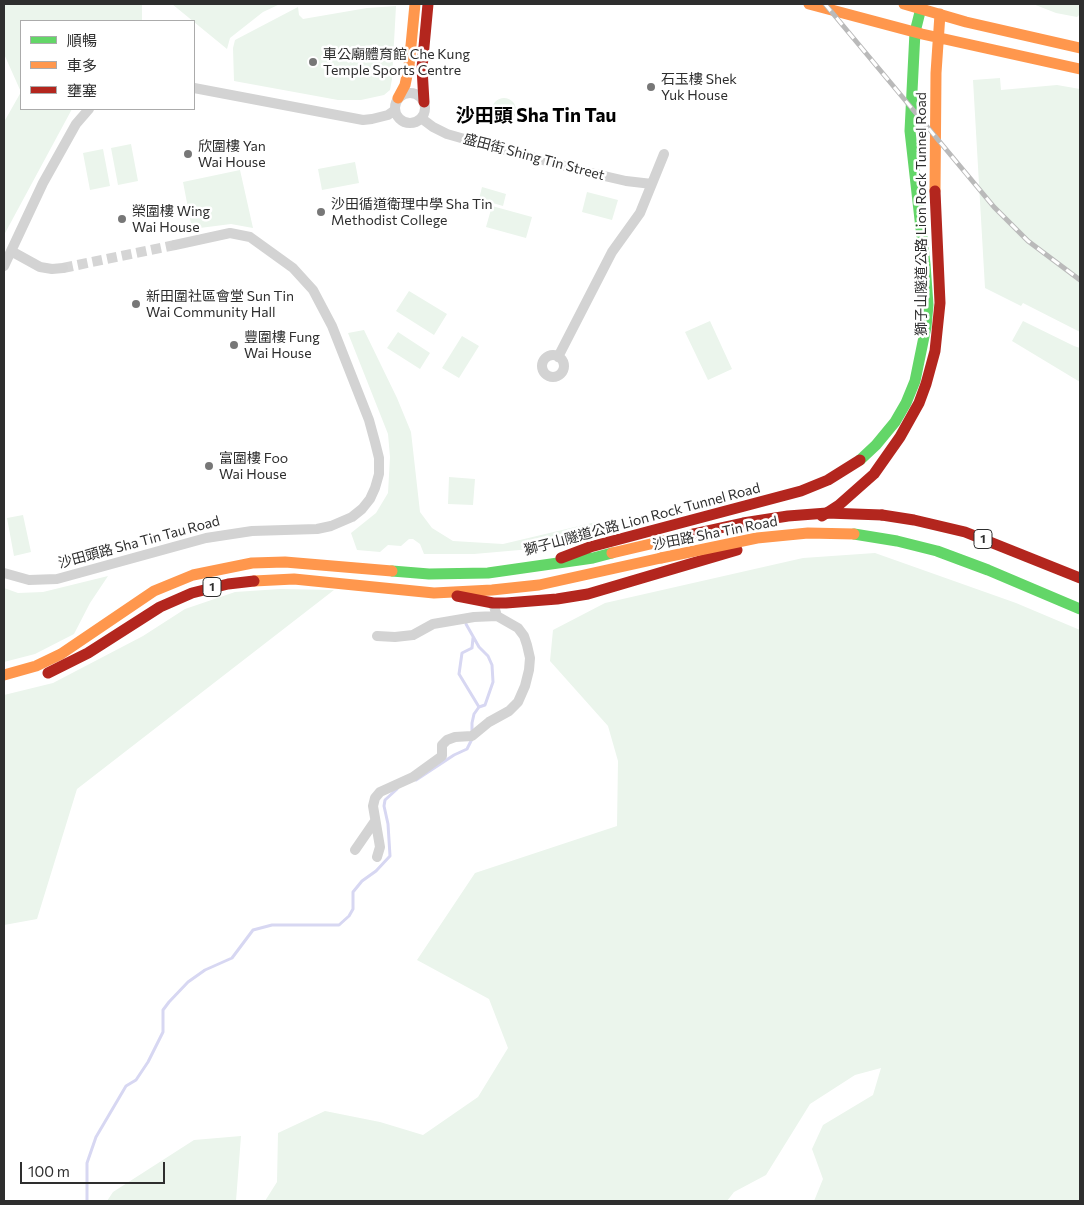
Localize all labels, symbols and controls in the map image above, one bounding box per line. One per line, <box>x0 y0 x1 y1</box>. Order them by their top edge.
legend <box>20 20 195 110</box>
text: 順暢 <box>67 31 97 49</box>
place label: 車公廟體育館 Che Kung Temple Sports Centre <box>323 46 470 78</box>
text: 車多 <box>67 56 97 74</box>
marker: 車公廟體育館 Che Kung Temple Sports Centre <box>307 56 319 68</box>
place label: 石玉樓 Shek Yuk House <box>661 71 737 104</box>
text: 壅塞 <box>67 81 97 99</box>
marker: 石玉樓 Shek Yuk House <box>645 81 657 93</box>
street label: 獅子山隧道公路 Lion Rock Tunnel Road <box>913 92 929 336</box>
district label: 沙田頭 Sha Tin Tau <box>456 105 616 127</box>
street label: 盛田街 Shing Tin Street <box>461 130 607 184</box>
place label: 欣圍樓 Yan Wai House <box>198 138 266 170</box>
marker: 欣圍樓 Yan Wai House <box>182 148 194 160</box>
place label: 沙田循道衛理中學 Sha Tin Methodist College <box>331 196 493 228</box>
place label: 榮圍樓 Wing Wai House <box>132 203 210 236</box>
marker: 沙田循道衛理中學 Sha Tin Methodist College <box>315 206 327 218</box>
marker: 榮圍樓 Wing Wai House <box>116 213 128 225</box>
place label: 新田圍社區會堂 Sun Tin Wai Community Hall <box>146 288 294 321</box>
marker: 新田圍社區會堂 Sun Tin Wai Community Hall <box>130 298 142 310</box>
place label: 豐圍樓 Fung Wai House <box>244 329 320 362</box>
marker: 豐圍樓 Fung Wai House <box>228 339 240 351</box>
place label: 富圍樓 Foo Wai House <box>219 450 288 482</box>
marker: 富圍樓 Foo Wai House <box>203 460 215 472</box>
street label: 獅子山隧道公路 Lion Rock Tunnel Road <box>522 479 762 559</box>
street label: 沙田頭路 Sha Tin Tau Road <box>56 512 222 572</box>
street label: 沙田路 Sha Tin Road <box>651 513 779 553</box>
road number: 1 <box>974 530 992 548</box>
road number: 1 <box>203 578 221 596</box>
scale bar <box>22 1152 168 1184</box>
text: 100 m <box>28 1162 70 1180</box>

